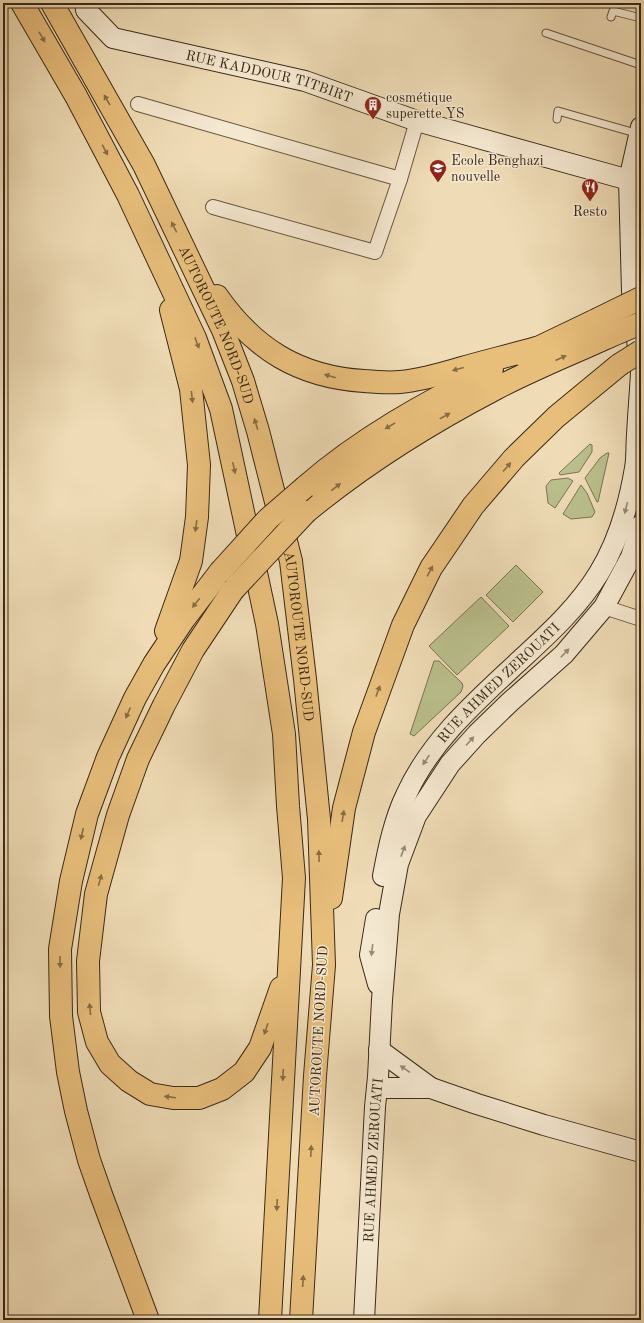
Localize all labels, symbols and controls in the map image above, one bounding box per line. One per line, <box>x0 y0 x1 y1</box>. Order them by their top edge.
one-way arrow <box>38 31 45 43</box>
street label: RUE KADDOUR TITBIRT <box>184 49 354 105</box>
place label: cosmétique superette YS <box>386 91 464 121</box>
one-way arrow <box>104 94 110 106</box>
building icon: cosmétique superette YS <box>363 95 383 120</box>
one-way arrow <box>102 144 108 156</box>
place label: Ecole Benghazi nouvelle <box>451 154 544 184</box>
school or university icon: Ecole Benghazi nouvelle <box>428 158 448 183</box>
restaurant icon: Resto <box>580 177 600 202</box>
place label: Resto <box>573 205 607 219</box>
one-way arrow <box>171 221 177 233</box>
street label: AUTOROUTE NORD-SUD <box>176 244 256 406</box>
one-way arrow <box>194 338 200 350</box>
one-way arrow <box>556 355 568 361</box>
one-way arrow <box>451 367 464 373</box>
one-way arrow <box>323 373 335 379</box>
one-way arrow <box>188 391 195 403</box>
one-way arrow <box>439 413 451 420</box>
one-way arrow <box>253 418 259 430</box>
one-way arrow <box>385 422 395 430</box>
one-way arrow <box>231 462 237 474</box>
one-way arrow <box>502 462 511 472</box>
one-way arrow <box>331 483 342 492</box>
one-way arrow <box>623 502 629 514</box>
one-way arrow <box>193 520 199 532</box>
street label: AUTOROUTE NORD-SUD <box>281 550 315 722</box>
one-way arrow <box>426 566 433 577</box>
one-way arrow <box>192 597 201 608</box>
street label: RUE AHMED ZEROUATI <box>435 621 563 746</box>
one-way arrow <box>560 648 570 658</box>
one-way arrow <box>376 684 382 696</box>
one-way arrow <box>125 707 131 719</box>
one-way arrow <box>466 736 475 747</box>
one-way arrow <box>422 754 430 765</box>
one-way arrow <box>340 810 346 822</box>
one-way arrow <box>79 829 85 841</box>
one-way arrow <box>400 845 406 857</box>
one-way arrow <box>316 850 323 862</box>
one-way arrow <box>97 874 103 886</box>
one-way arrow <box>368 944 375 956</box>
street label: AUTOROUTE NORD-SUD <box>308 945 330 1117</box>
one-way arrow <box>57 956 63 969</box>
one-way arrow <box>86 1003 93 1015</box>
one-way arrow <box>263 1024 269 1036</box>
one-way arrow <box>400 1065 411 1073</box>
one-way arrow <box>280 1069 287 1081</box>
street label: RUE AHMED ZEROUATI <box>362 1077 386 1243</box>
one-way arrow <box>164 1094 176 1100</box>
one-way arrow <box>307 1145 314 1157</box>
one-way arrow <box>273 1199 280 1211</box>
one-way arrow <box>300 1274 306 1287</box>

